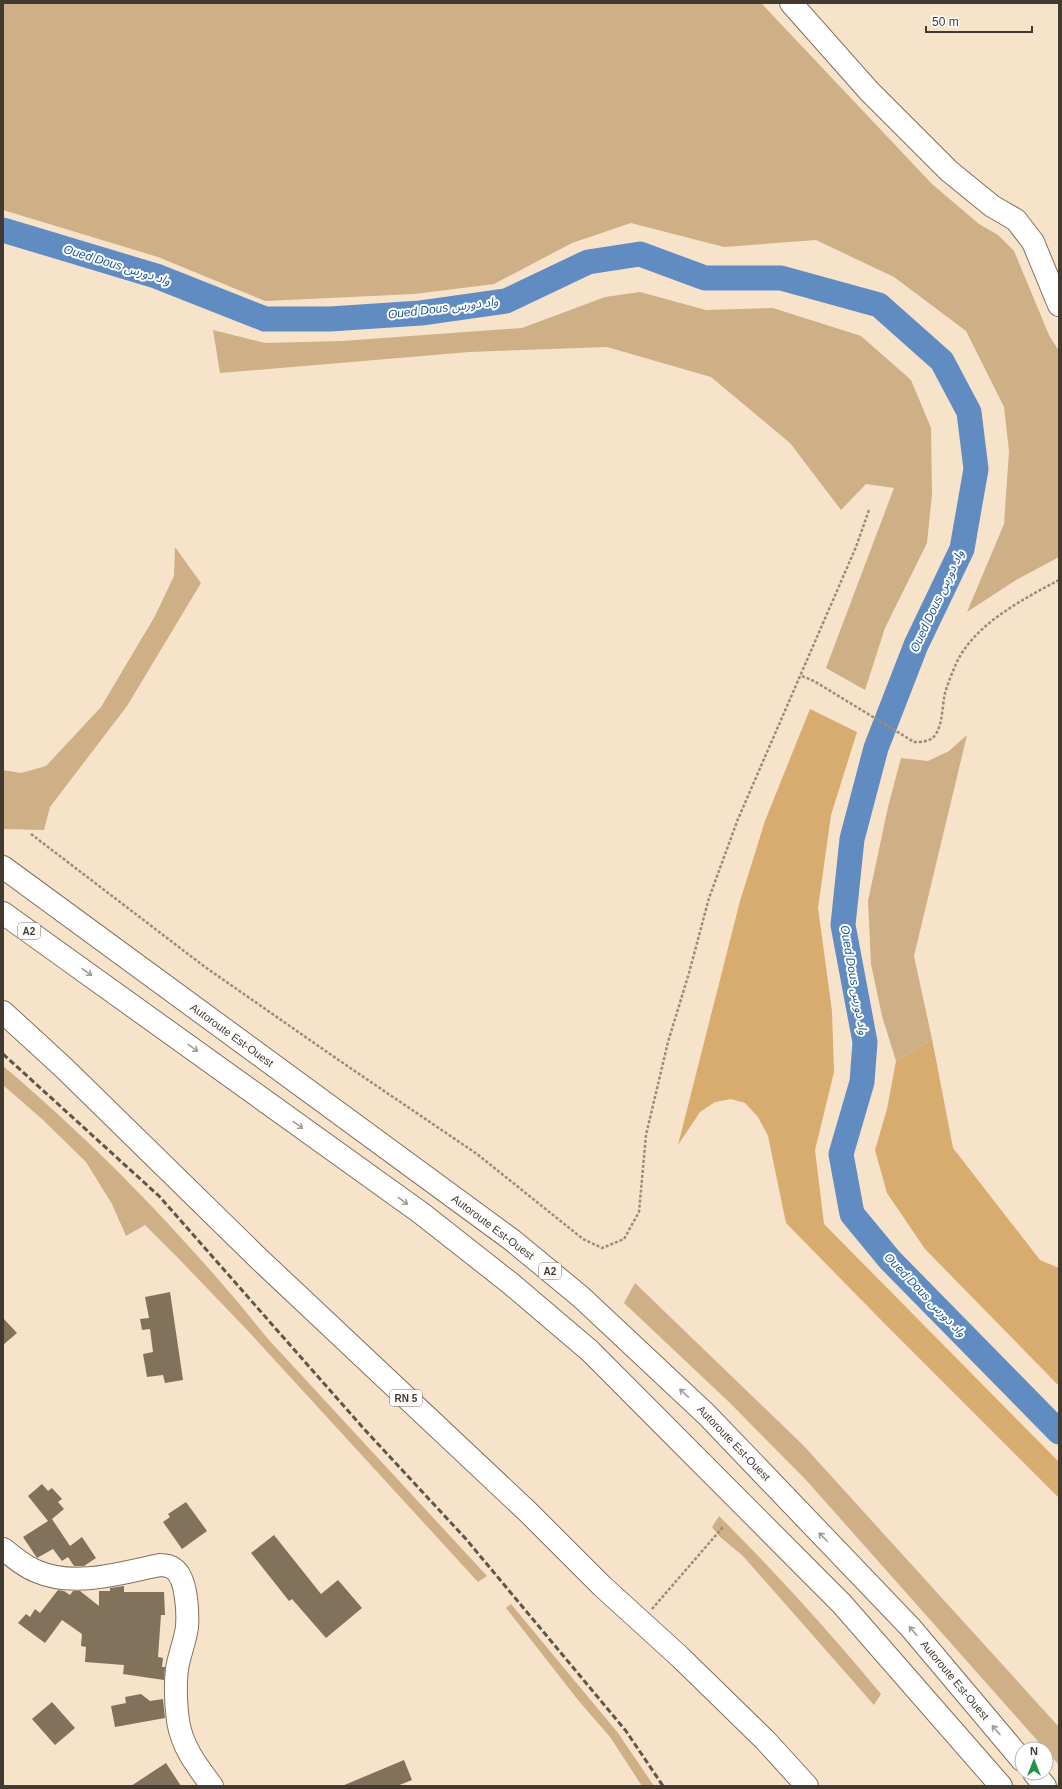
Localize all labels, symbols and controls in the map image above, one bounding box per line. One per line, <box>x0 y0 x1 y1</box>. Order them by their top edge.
scale bar <box>926 8 1032 34</box>
text: 50 m <box>932 15 959 29</box>
water label: Oued Dous واد دورس <box>62 242 173 288</box>
water label: Oued Dous واد دورس <box>387 294 500 322</box>
water label: Oued Dous واد دورس <box>907 547 967 654</box>
road number: A2 <box>18 923 40 939</box>
water label: Oued Dous واد دورس <box>837 924 871 1036</box>
one-way arrow <box>82 968 93 977</box>
street label: Autoroute Est-Ouest <box>188 1001 276 1069</box>
one-way arrow <box>187 1044 198 1052</box>
one-way arrow <box>292 1121 303 1129</box>
street label: Autoroute Est-Ouest <box>450 1192 536 1262</box>
one-way arrow <box>398 1197 409 1205</box>
water label: Oued Dous واد دورس <box>881 1250 969 1340</box>
road number: A2 <box>539 1263 561 1279</box>
one-way arrow <box>679 1388 689 1398</box>
road number: RN 5 <box>390 1390 422 1406</box>
street label: Autoroute Est-Ouest <box>695 1403 773 1483</box>
one-way arrow <box>819 1532 828 1542</box>
one-way arrow <box>908 1625 917 1636</box>
street label: Autoroute Est-Ouest <box>918 1638 992 1722</box>
one-way arrow <box>992 1725 1001 1736</box>
north arrow <box>1014 1741 1054 1781</box>
text: N <box>1030 1745 1038 1757</box>

